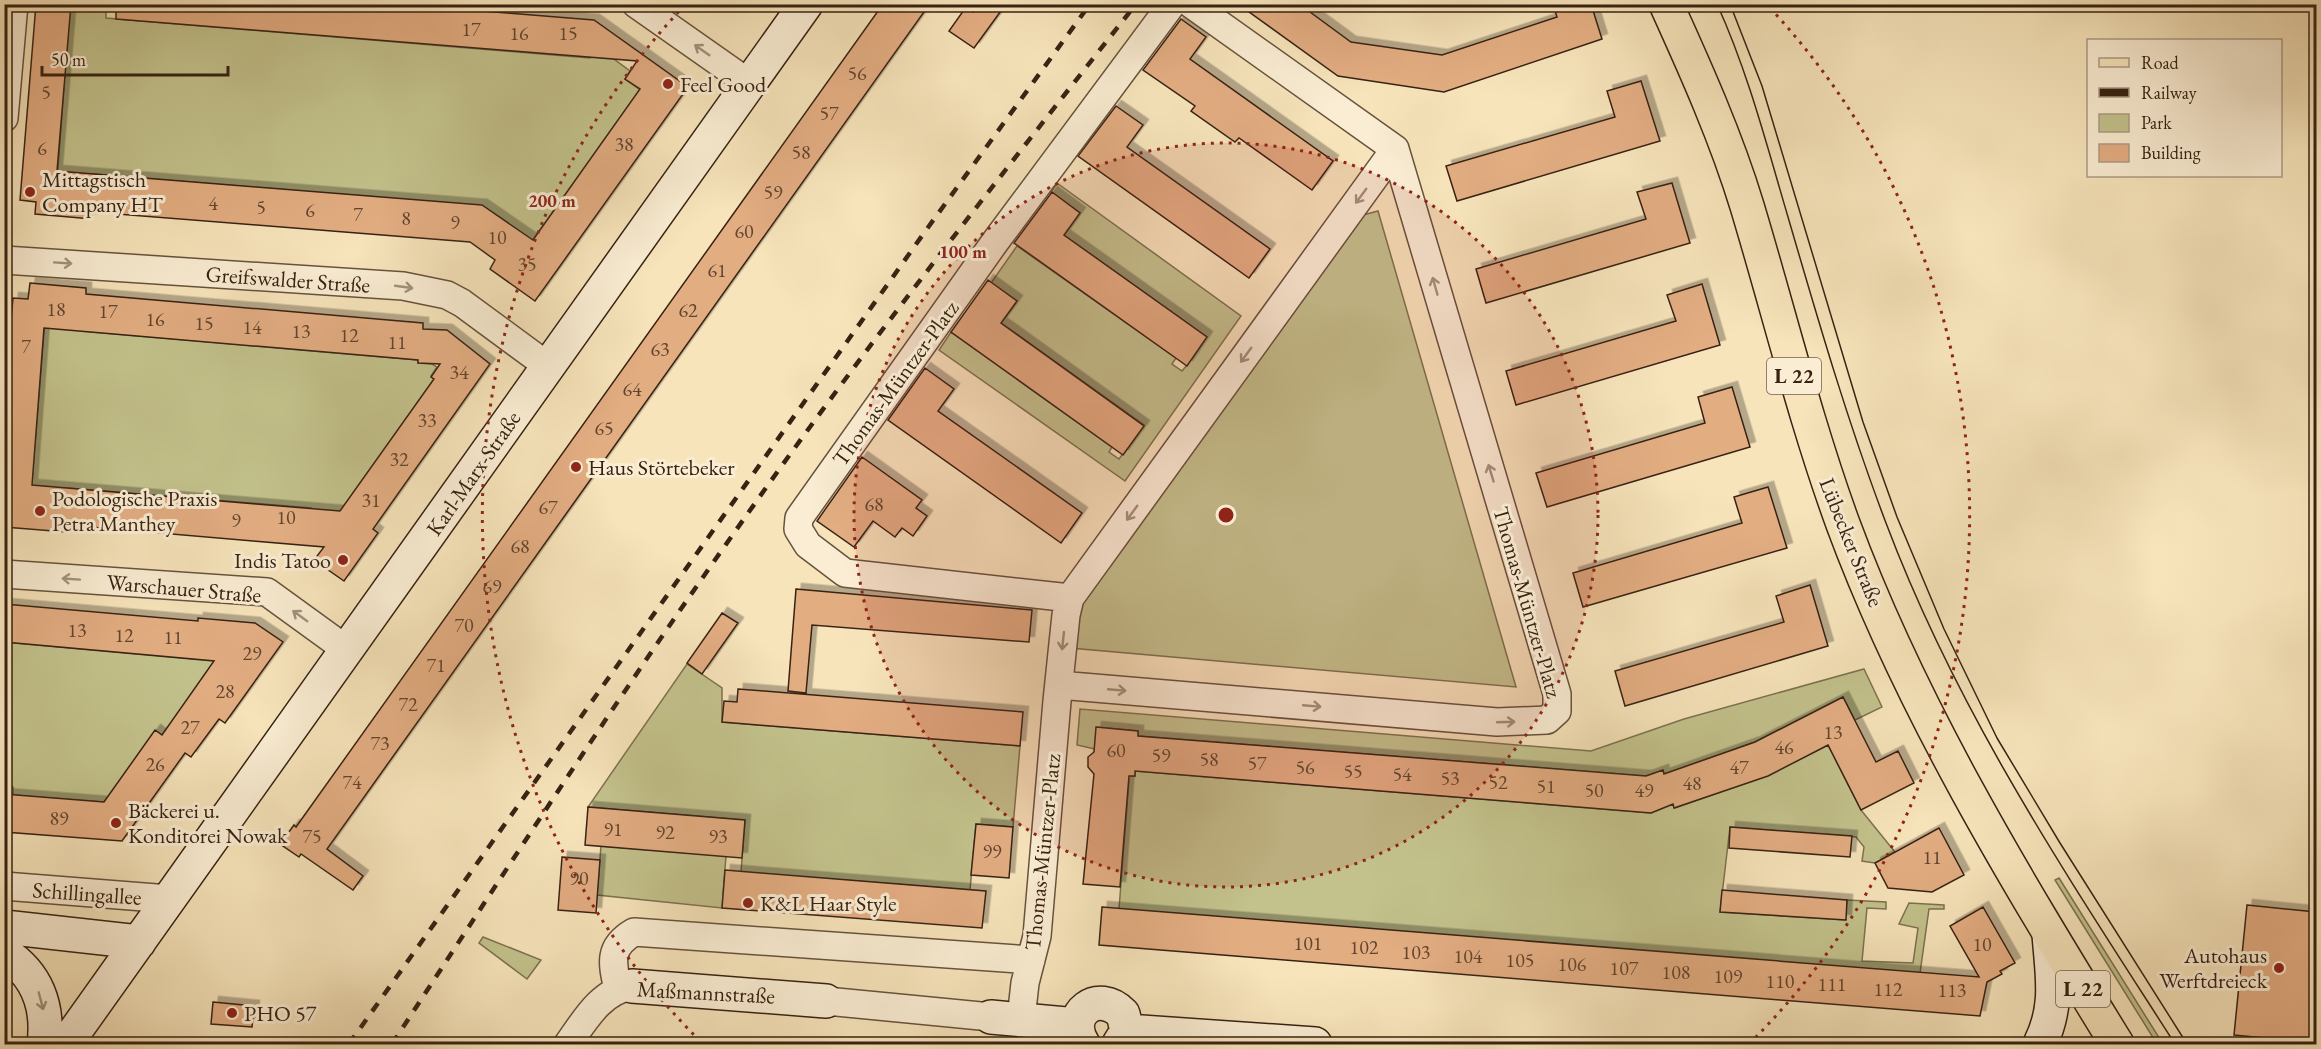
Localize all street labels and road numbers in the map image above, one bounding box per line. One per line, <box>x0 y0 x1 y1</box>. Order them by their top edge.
street label: Greifswalder Straße <box>205 259 372 300</box>
street label: Thomas-Müntzer-Platz <box>826 294 966 472</box>
road number: L 22 <box>1767 358 1821 394</box>
street label: Karl-Marx-Straße <box>420 405 527 542</box>
street label: Lübecker Straße <box>1812 473 1891 611</box>
street label: Thomas-Müntzer-Platz <box>1486 503 1569 702</box>
street label: Warschauer Straße <box>105 567 263 610</box>
street label: Thomas-Müntzer-Platz <box>1018 752 1067 952</box>
street label: Schillingallee <box>31 875 143 912</box>
road number: L 22 <box>2056 971 2110 1007</box>
street label: Maßmannstraße <box>636 974 776 1011</box>

